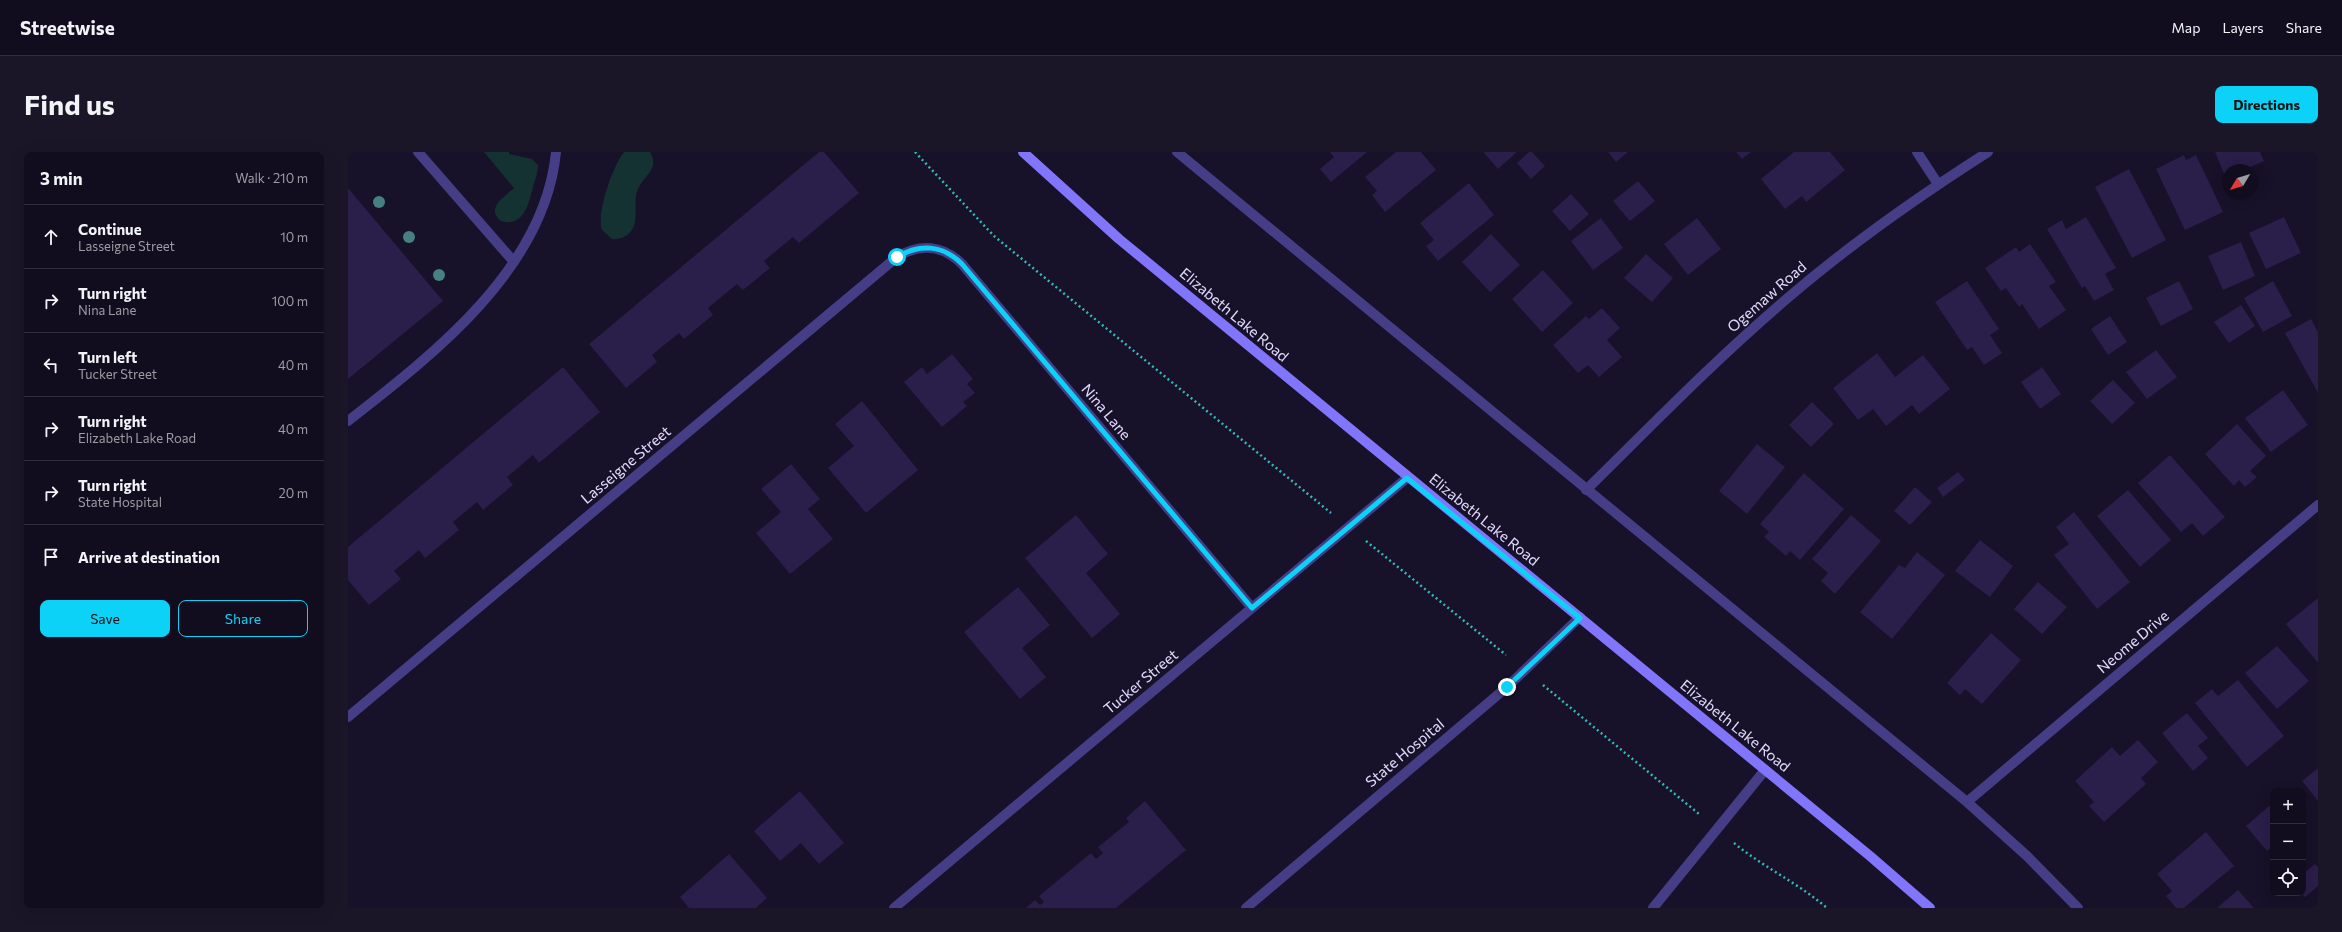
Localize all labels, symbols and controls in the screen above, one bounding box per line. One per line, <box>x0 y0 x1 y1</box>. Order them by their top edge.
text: Streetwise <box>20 16 115 39</box>
text: Map <box>2172 19 2200 36</box>
text: Layers <box>2222 19 2264 36</box>
text: Share <box>2286 19 2322 36</box>
button: Directions <box>2215 86 2318 123</box>
text: Find us <box>24 87 115 121</box>
north arrow <box>2222 164 2258 200</box>
text: 3 min <box>40 168 83 189</box>
text: Walk · 210 m <box>235 170 308 186</box>
text: Continue <box>78 220 142 238</box>
icon: ahead <box>40 226 62 248</box>
text: 10 m <box>280 229 308 245</box>
text: Lasseigne Street <box>78 238 175 254</box>
route start <box>888 248 906 266</box>
street label: Ogemaw Road <box>1723 257 1810 335</box>
street label: Elizabeth Lake Road <box>1177 264 1293 365</box>
text: Turn right <box>78 284 147 302</box>
icon: right <box>40 290 62 312</box>
text: 100 m <box>272 293 308 309</box>
text: Nina Lane <box>78 302 136 318</box>
text: Turn left <box>78 348 137 366</box>
icon: left <box>40 354 62 376</box>
text: 40 m <box>278 357 308 373</box>
text: Tucker Street <box>78 366 157 382</box>
street label: Nina Lane <box>1078 380 1135 443</box>
text: Turn right <box>78 412 147 430</box>
icon: right <box>40 418 62 440</box>
text: 40 m <box>278 421 308 437</box>
street label: Lasseigne Street <box>577 421 674 507</box>
text: Elizabeth Lake Road <box>78 430 196 446</box>
street label: Elizabeth Lake Road <box>1426 469 1543 569</box>
text: Turn right <box>78 476 147 494</box>
icon: right <box>40 482 62 504</box>
text: 20 m <box>279 485 308 501</box>
text: State Hospital <box>78 494 162 510</box>
icon: arrive <box>40 546 62 568</box>
text: Arrive at destination <box>78 548 220 566</box>
button: Save <box>40 600 170 637</box>
button: Share <box>178 600 308 637</box>
street label: Neome Drive <box>2093 606 2172 677</box>
street label: Tucker Street <box>1100 645 1181 717</box>
street label: Elizabeth Lake Road <box>1677 675 1794 775</box>
route end <box>1498 678 1516 696</box>
street label: State Hospital <box>1361 714 1447 790</box>
map controls <box>2270 788 2306 896</box>
button: + <box>2270 788 2306 824</box>
button: − <box>2270 824 2306 860</box>
button: locate <box>2270 860 2306 896</box>

